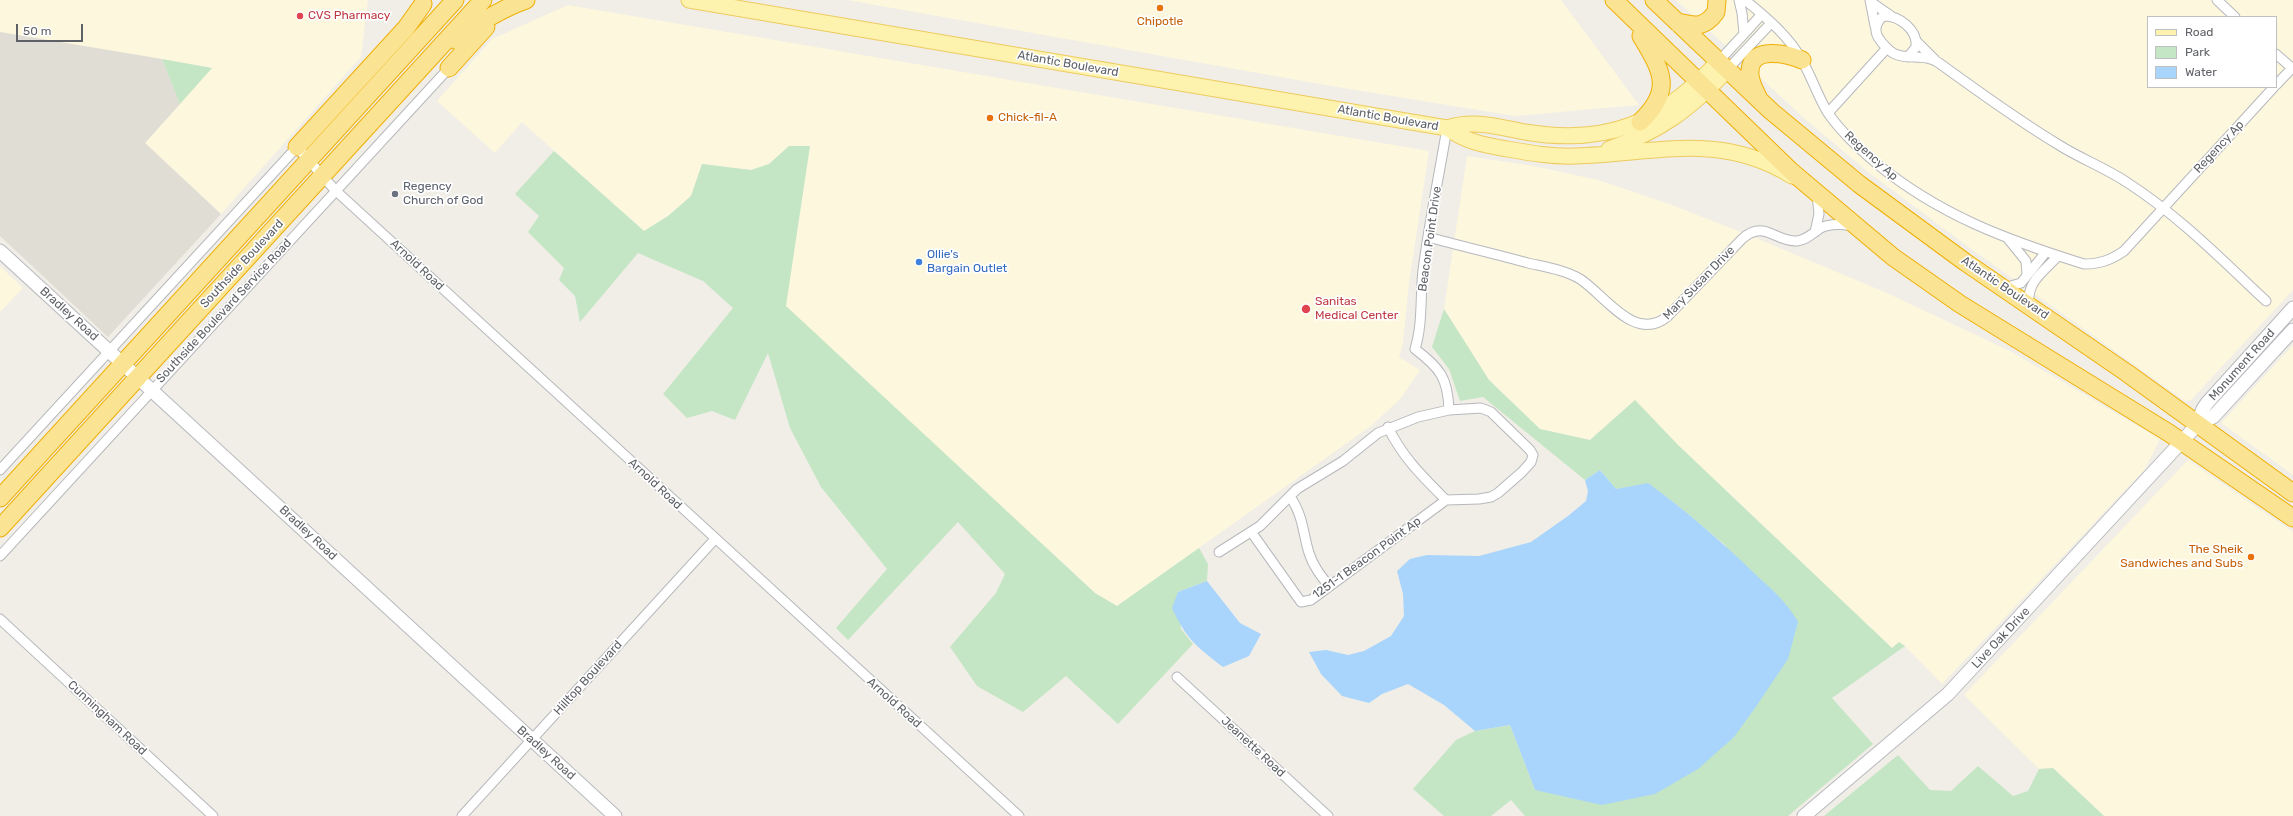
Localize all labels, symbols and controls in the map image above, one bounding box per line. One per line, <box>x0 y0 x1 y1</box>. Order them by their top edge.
marker: Chipotle <box>1155 3 1165 13</box>
place label: CVS Pharmacy <box>308 9 390 23</box>
marker: CVS Pharmacy <box>295 11 305 21</box>
place label: Chipotle <box>1137 15 1183 29</box>
scale bar <box>18 16 85 42</box>
legend <box>2147 16 2277 88</box>
text: 50 m <box>23 24 51 38</box>
text: Road <box>2185 25 2213 39</box>
text: Park <box>2185 45 2210 59</box>
street label: Atlantic Boulevard <box>1016 48 1120 80</box>
text: Water <box>2185 65 2217 79</box>
street label: Atlantic Boulevard <box>1336 102 1440 134</box>
place label: Chick-fil-A <box>998 111 1057 125</box>
marker: Chick-fil-A <box>985 113 995 123</box>
street label: Regency Ap <box>2191 118 2247 176</box>
street label: Regency Ap <box>1841 128 1901 184</box>
place label: Regency Church of God <box>403 180 483 208</box>
street label: Beacon Point Drive <box>1415 185 1445 293</box>
marker: Regency Church of God <box>390 189 400 199</box>
street label: Southside Boulevard <box>197 217 287 311</box>
street label: Southside Boulevard Service Road <box>153 236 295 386</box>
street label: Arnold Road <box>387 236 447 294</box>
street label: Mary Susan Drive <box>1660 243 1738 323</box>
place label: Ollie's Bargain Outlet <box>927 248 1007 276</box>
street label: Atlantic Boulevard <box>1959 253 2051 323</box>
marker: Ollie's Bargain Outlet <box>914 257 924 267</box>
street label: Bradley Road <box>37 284 101 344</box>
place label: Sanitas Medical Center <box>1315 295 1398 323</box>
marker: Sanitas Medical Center <box>1300 303 1312 315</box>
street label: Monument Road <box>2206 326 2278 404</box>
street label: Arnold Road <box>625 455 685 513</box>
street label: Bradley Road <box>276 503 340 563</box>
street label: 1251-1 Beacon Point Ap <box>1310 514 1424 602</box>
place label: The Sheik Sandwiches and Subs <box>2120 543 2243 571</box>
marker: The Sheik Sandwiches and Subs <box>2246 552 2256 562</box>
street label: Live Oak Drive <box>1969 604 2033 672</box>
street label: Hilltop Boulevard <box>551 638 625 718</box>
street label: Arnold Road <box>864 675 924 731</box>
street label: Cunningham Road <box>64 678 150 758</box>
street label: Jeanette Road <box>1218 714 1288 780</box>
street label: Bradley Road <box>514 723 578 783</box>

